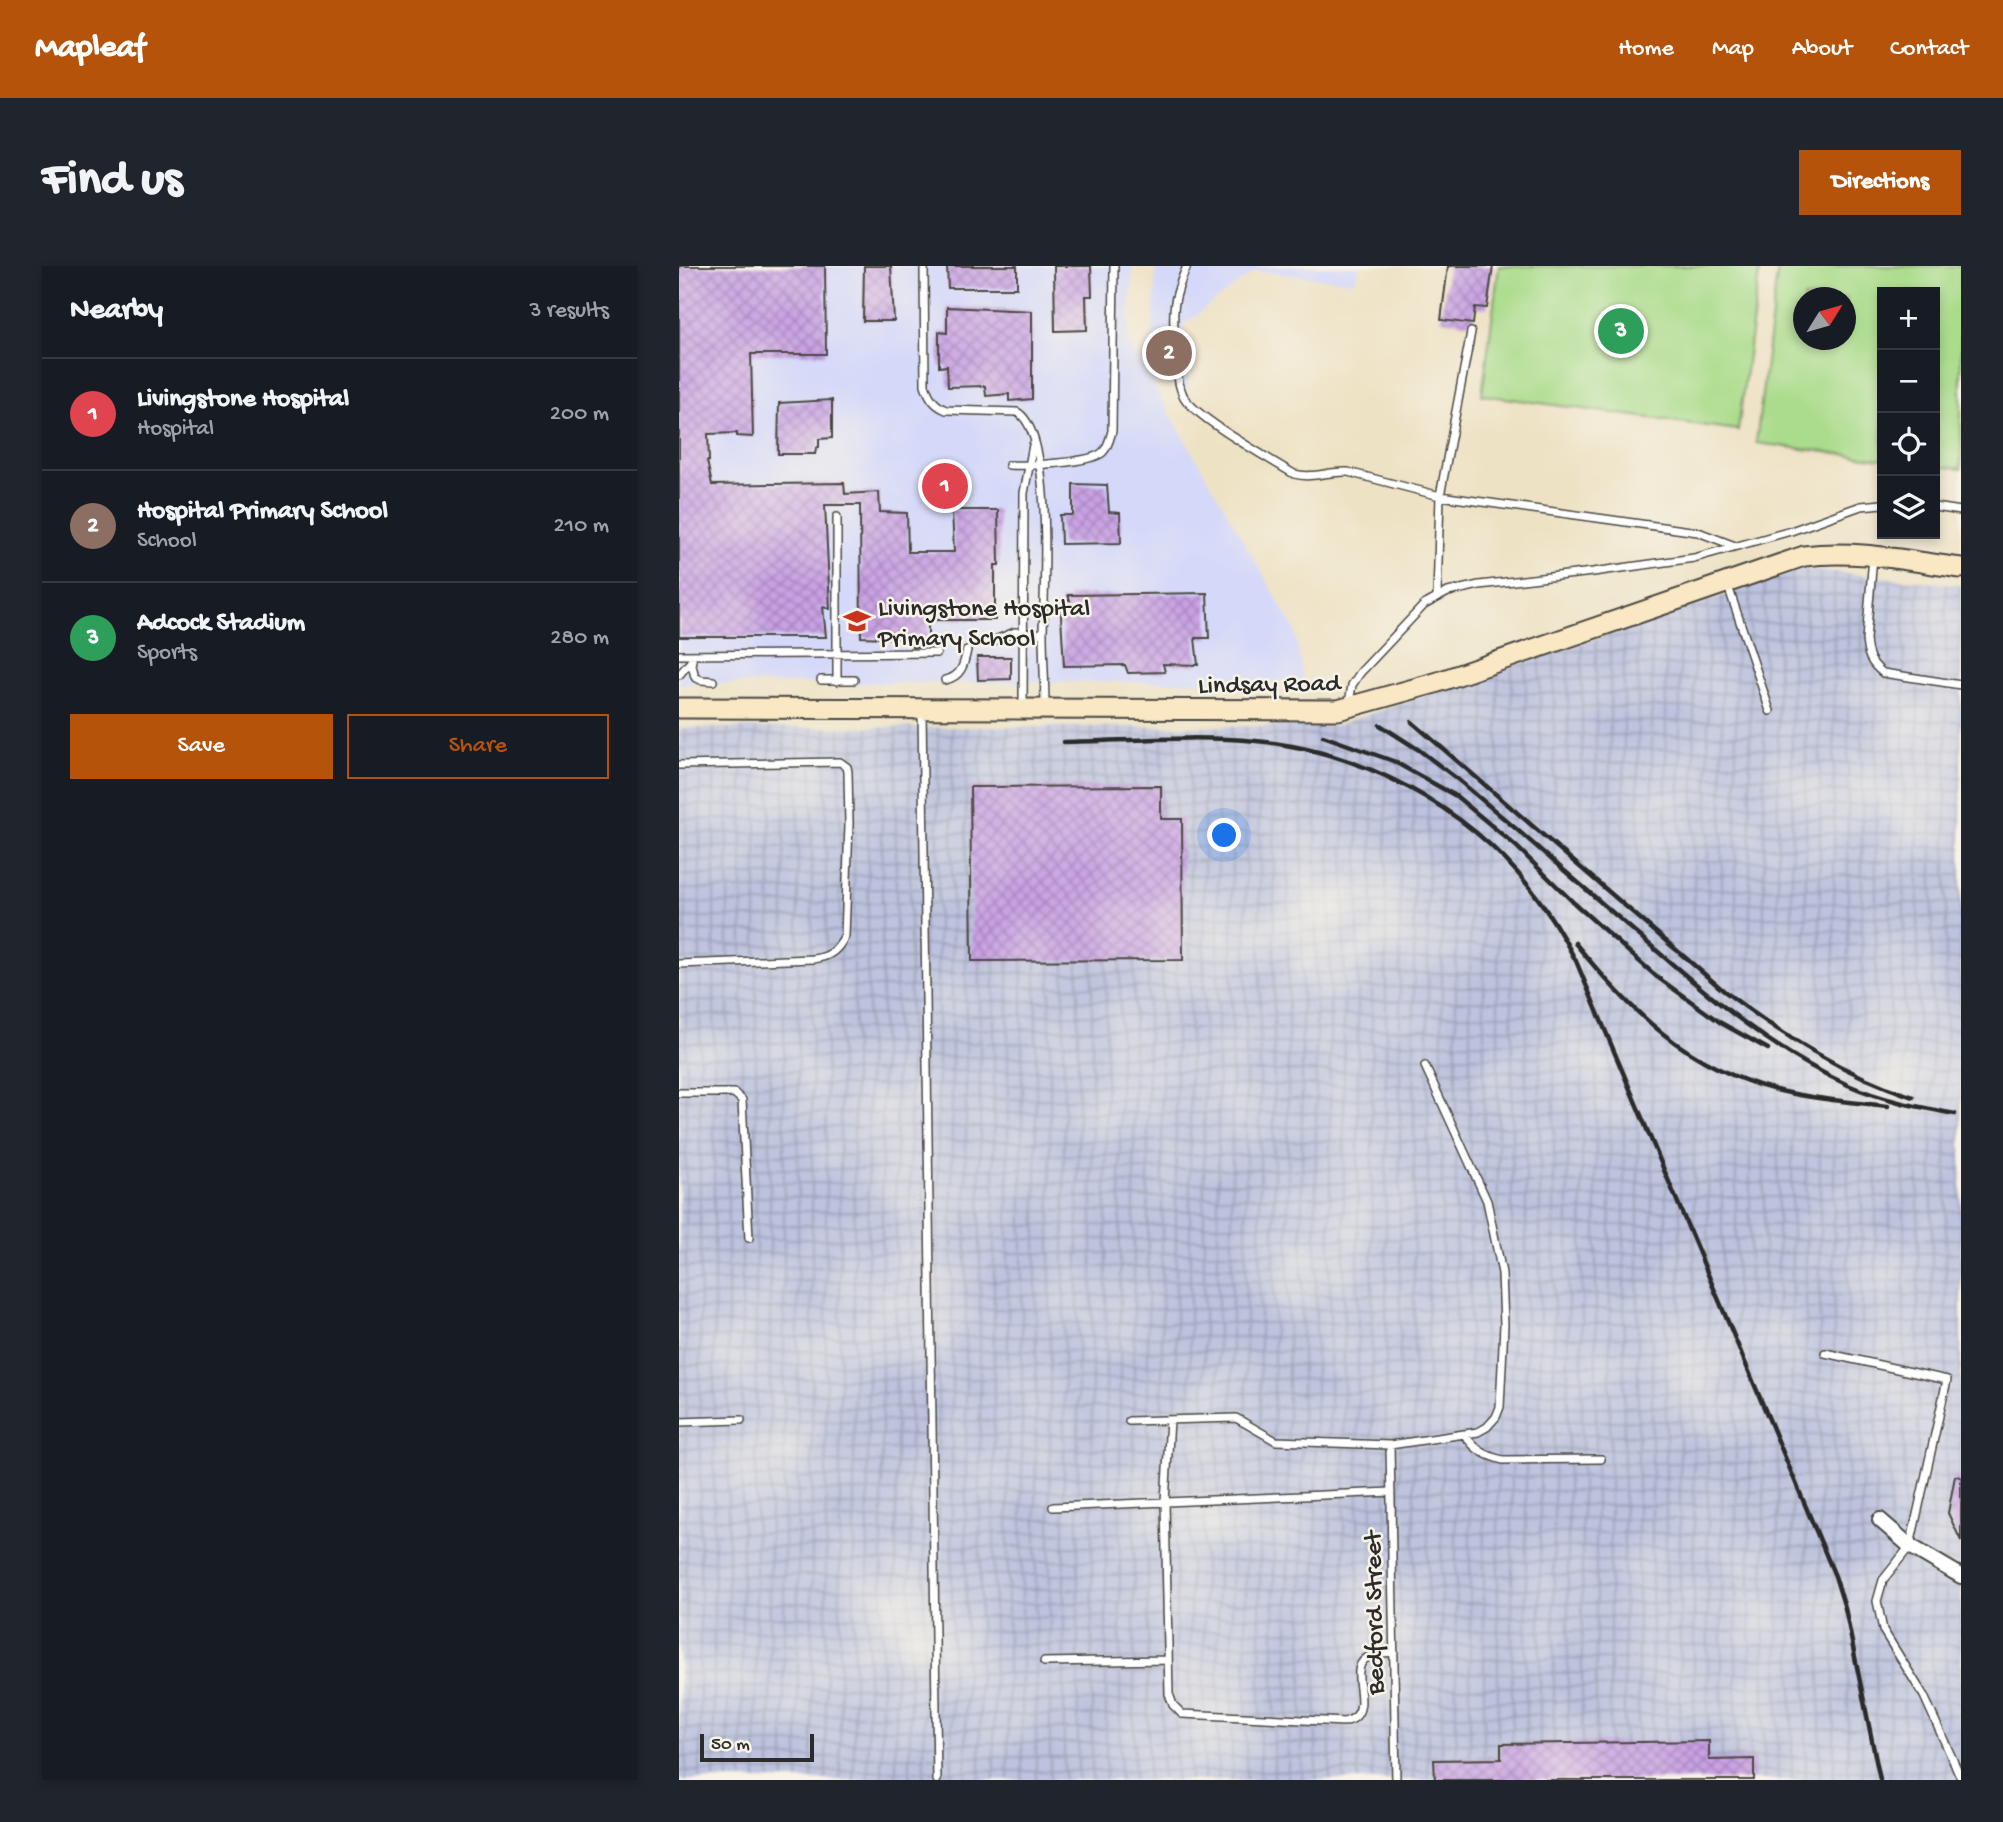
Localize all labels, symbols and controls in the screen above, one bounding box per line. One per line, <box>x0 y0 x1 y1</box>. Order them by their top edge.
text: Mapleaf <box>35 30 145 68</box>
text: Home <box>1618 35 1674 64</box>
text: Map <box>1712 35 1754 64</box>
text: About <box>1792 35 1852 64</box>
text: Contact <box>1890 35 1968 64</box>
button: Directions <box>1799 150 1961 215</box>
text: Find us <box>42 153 182 211</box>
north arrow <box>1793 287 1856 350</box>
map controls <box>1877 287 1940 539</box>
button: + <box>1877 287 1940 350</box>
text: Nearby <box>70 294 163 329</box>
text: 3 results <box>529 298 609 325</box>
pin: 3 <box>1598 305 1644 357</box>
pin: 2 <box>1146 327 1192 379</box>
button: − <box>1877 350 1940 413</box>
text: Livingstone Hospital <box>137 385 349 416</box>
text: 1 <box>88 401 98 428</box>
text: 200 m <box>550 401 609 428</box>
button: locate <box>1877 413 1940 476</box>
text: Hospital <box>137 416 214 443</box>
pin: 1 <box>922 460 968 512</box>
button: layers <box>1877 476 1940 539</box>
text: Hospital Primary School <box>137 497 388 528</box>
text: 2 <box>87 513 99 540</box>
text: 210 m <box>554 513 609 540</box>
text: School <box>137 528 197 555</box>
place label: Livingstone Hospital Primary School <box>877 595 1090 656</box>
school or university icon: Livingstone Hospital Primary School <box>842 606 872 636</box>
text: Adcock Stadium <box>137 609 305 640</box>
text: 3 <box>87 625 99 652</box>
text: 280 m <box>550 625 609 652</box>
text: Sports <box>137 640 197 667</box>
street label: Lindsay Road <box>1198 670 1342 703</box>
button: Save <box>70 714 333 779</box>
button: Share <box>347 714 609 779</box>
your location <box>1207 818 1241 852</box>
street label: Bedford Street <box>1360 1529 1393 1696</box>
scale bar <box>700 1731 814 1763</box>
text: 50 m <box>711 1734 750 1757</box>

